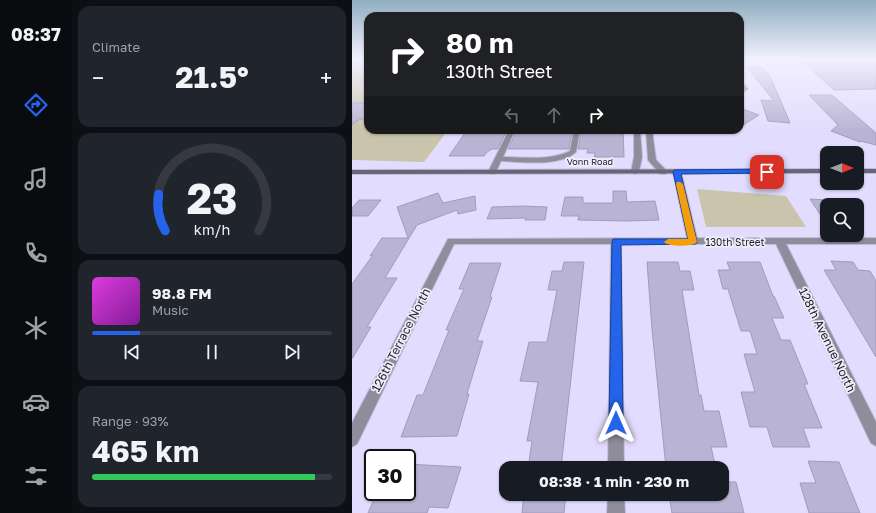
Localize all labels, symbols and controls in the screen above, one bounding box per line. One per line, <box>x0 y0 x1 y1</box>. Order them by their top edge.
text: 08:37 <box>11 23 61 45</box>
text: 80 m <box>446 26 514 59</box>
icon: right <box>380 28 432 80</box>
text: Climate <box>92 39 140 55</box>
text: 21.5° <box>175 59 249 95</box>
text: 130th Street <box>446 60 552 82</box>
text: − <box>92 64 104 91</box>
text: + <box>320 64 332 91</box>
icon: directions <box>22 91 50 119</box>
icon: left <box>501 104 523 126</box>
icon: ahead <box>543 104 565 126</box>
icon: right <box>585 104 607 126</box>
north arrow <box>820 146 864 190</box>
map controls <box>820 146 864 242</box>
pin <box>750 155 784 189</box>
street label: Vonn Road <box>567 156 613 167</box>
icon: arrive <box>756 161 778 183</box>
icon: music <box>22 165 50 193</box>
text: 23 <box>187 173 237 223</box>
button: search <box>820 198 864 242</box>
text: km/h <box>194 221 230 238</box>
street label: 130th Street <box>705 236 765 248</box>
icon: phone <box>22 239 50 267</box>
text: 98.8 FM <box>152 284 212 302</box>
street label: 126th Terrace North <box>368 285 433 394</box>
street label: 128th Avenue North <box>796 285 859 394</box>
text: Music <box>152 302 189 318</box>
icon: climate <box>22 314 50 342</box>
icon: previous <box>121 341 143 363</box>
icon: pause <box>201 341 223 363</box>
icon: next <box>281 341 303 363</box>
icon: car <box>22 388 50 416</box>
position arrow <box>595 402 637 444</box>
text: Range · 93% <box>92 413 168 429</box>
text: 465 km <box>92 433 199 469</box>
speed limit sign: 30 <box>364 449 416 501</box>
icon: filters <box>22 462 50 490</box>
text: 08:38 · 1 min · 230 m <box>539 472 689 490</box>

